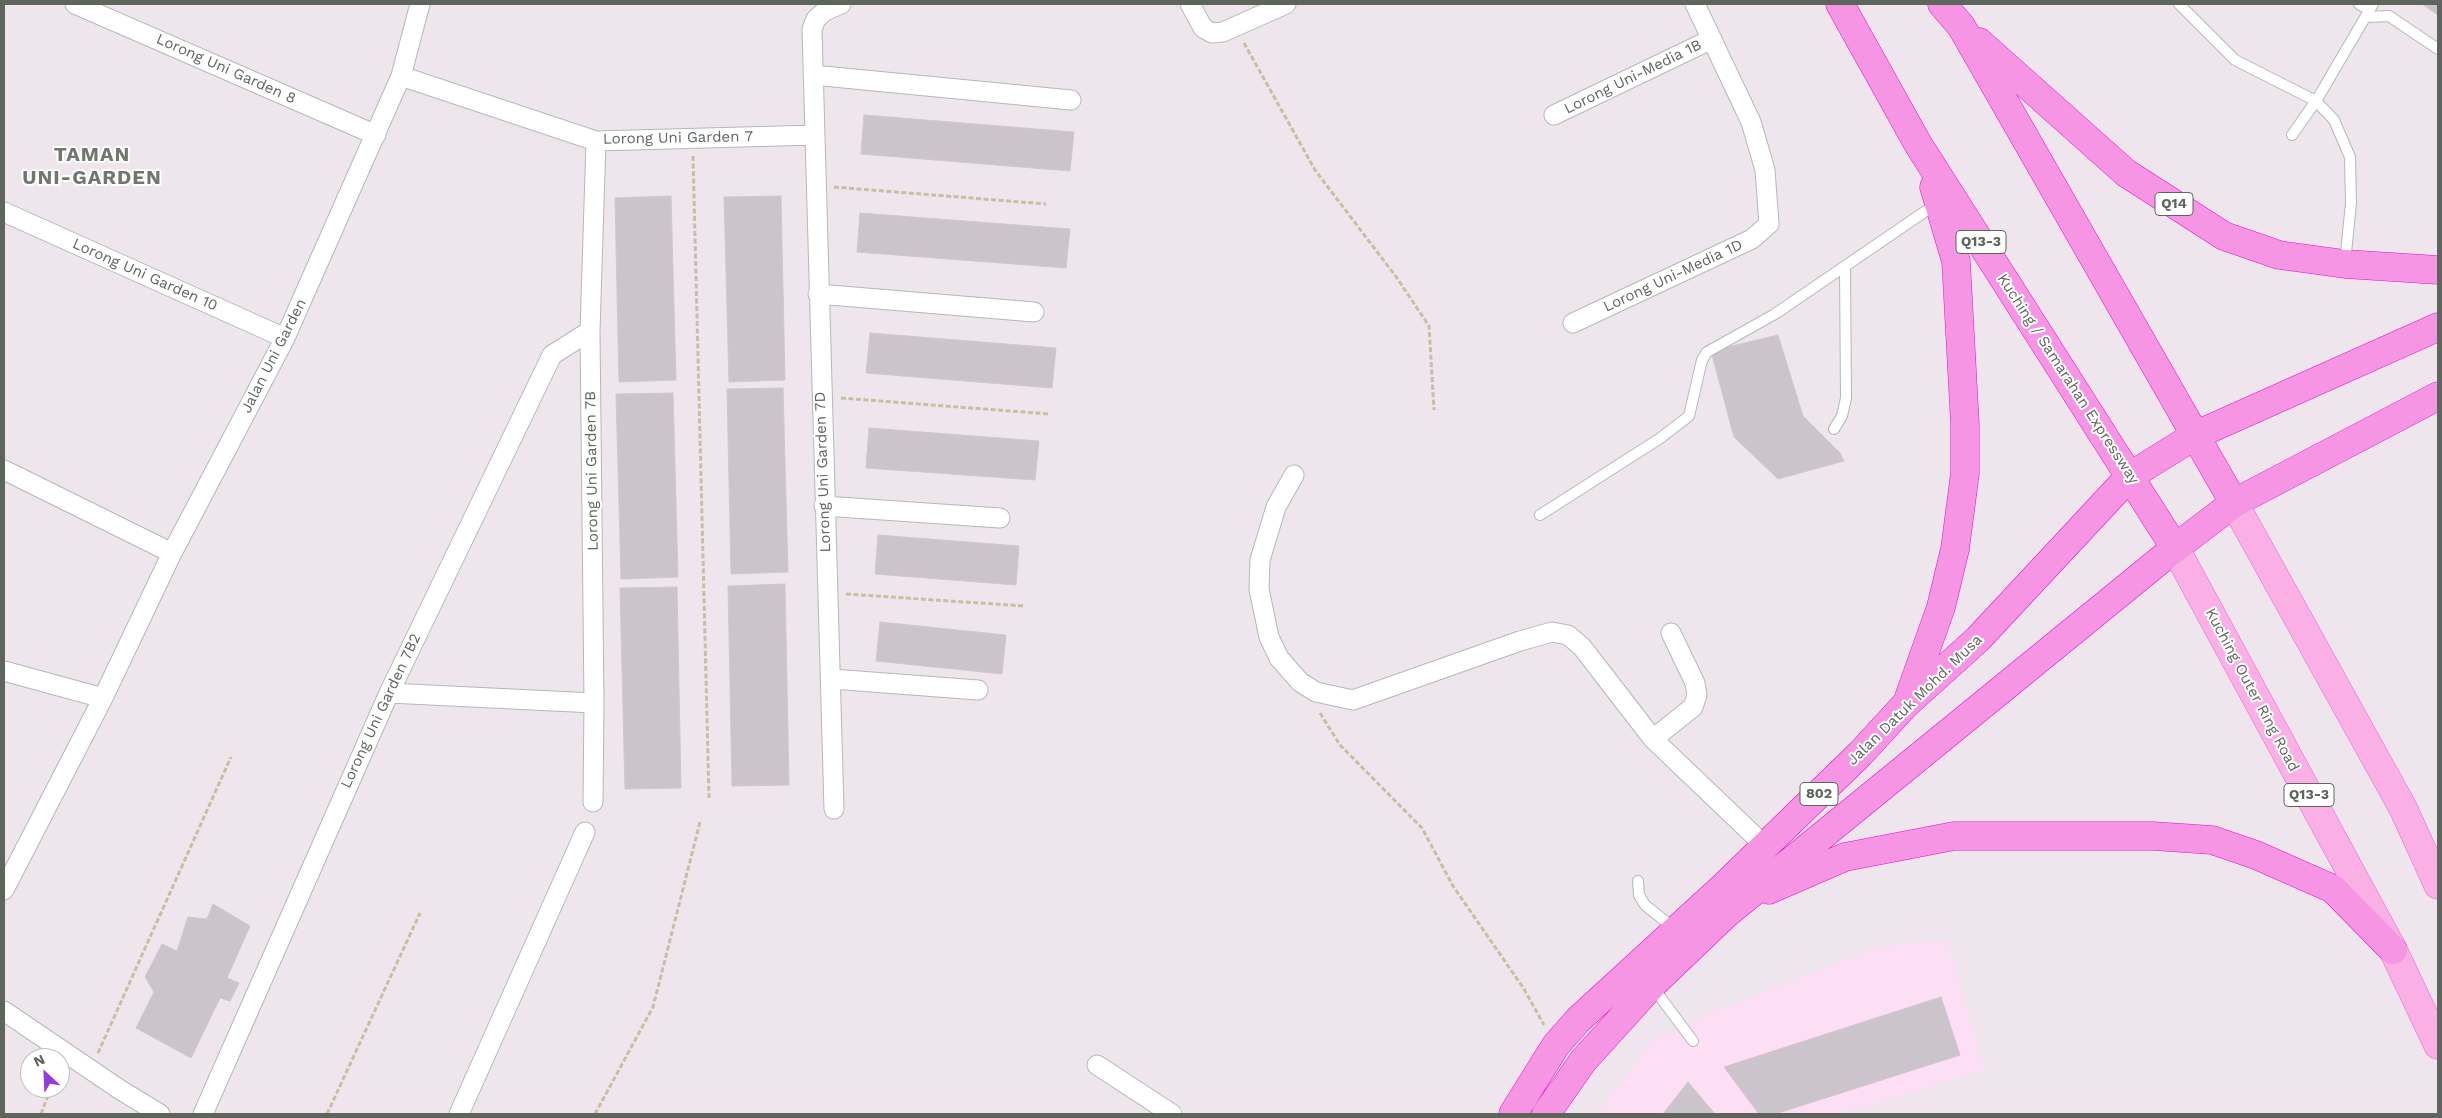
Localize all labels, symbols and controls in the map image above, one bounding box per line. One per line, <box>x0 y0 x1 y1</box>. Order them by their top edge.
street label: Lorong Uni Garden 8 <box>153 30 299 108</box>
street label: Lorong Uni-Media 1B <box>1561 36 1705 118</box>
street label: Lorong Uni Garden 7 <box>603 128 753 148</box>
district label: TAMAN UNI-GARDEN <box>21 143 163 190</box>
road number: Q14 <box>2155 192 2193 215</box>
road number: Q13-3 <box>1956 230 2006 253</box>
street label: Lorong Uni Garden 10 <box>70 235 220 315</box>
street label: Lorong Uni-Media 1D <box>1601 236 1745 316</box>
street label: Kuching / Samarahan Expressway <box>1993 271 2143 487</box>
street label: Jalan Uni Garden <box>237 296 311 416</box>
street label: Lorong Uni Garden 7B <box>582 391 602 551</box>
street label: Lorong Uni Garden 7D <box>811 391 835 553</box>
street label: Kuching Outer Ring Road <box>2201 605 2303 775</box>
street label: Lorong Uni Garden 7B2 <box>337 631 425 791</box>
street label: Jalan Datuk Mohd. Musa <box>1844 631 1986 769</box>
road number: 802 <box>1800 782 1838 806</box>
road number: Q13-3 <box>2284 784 2334 806</box>
north arrow <box>20 1048 70 1098</box>
text: N <box>31 1051 47 1070</box>

